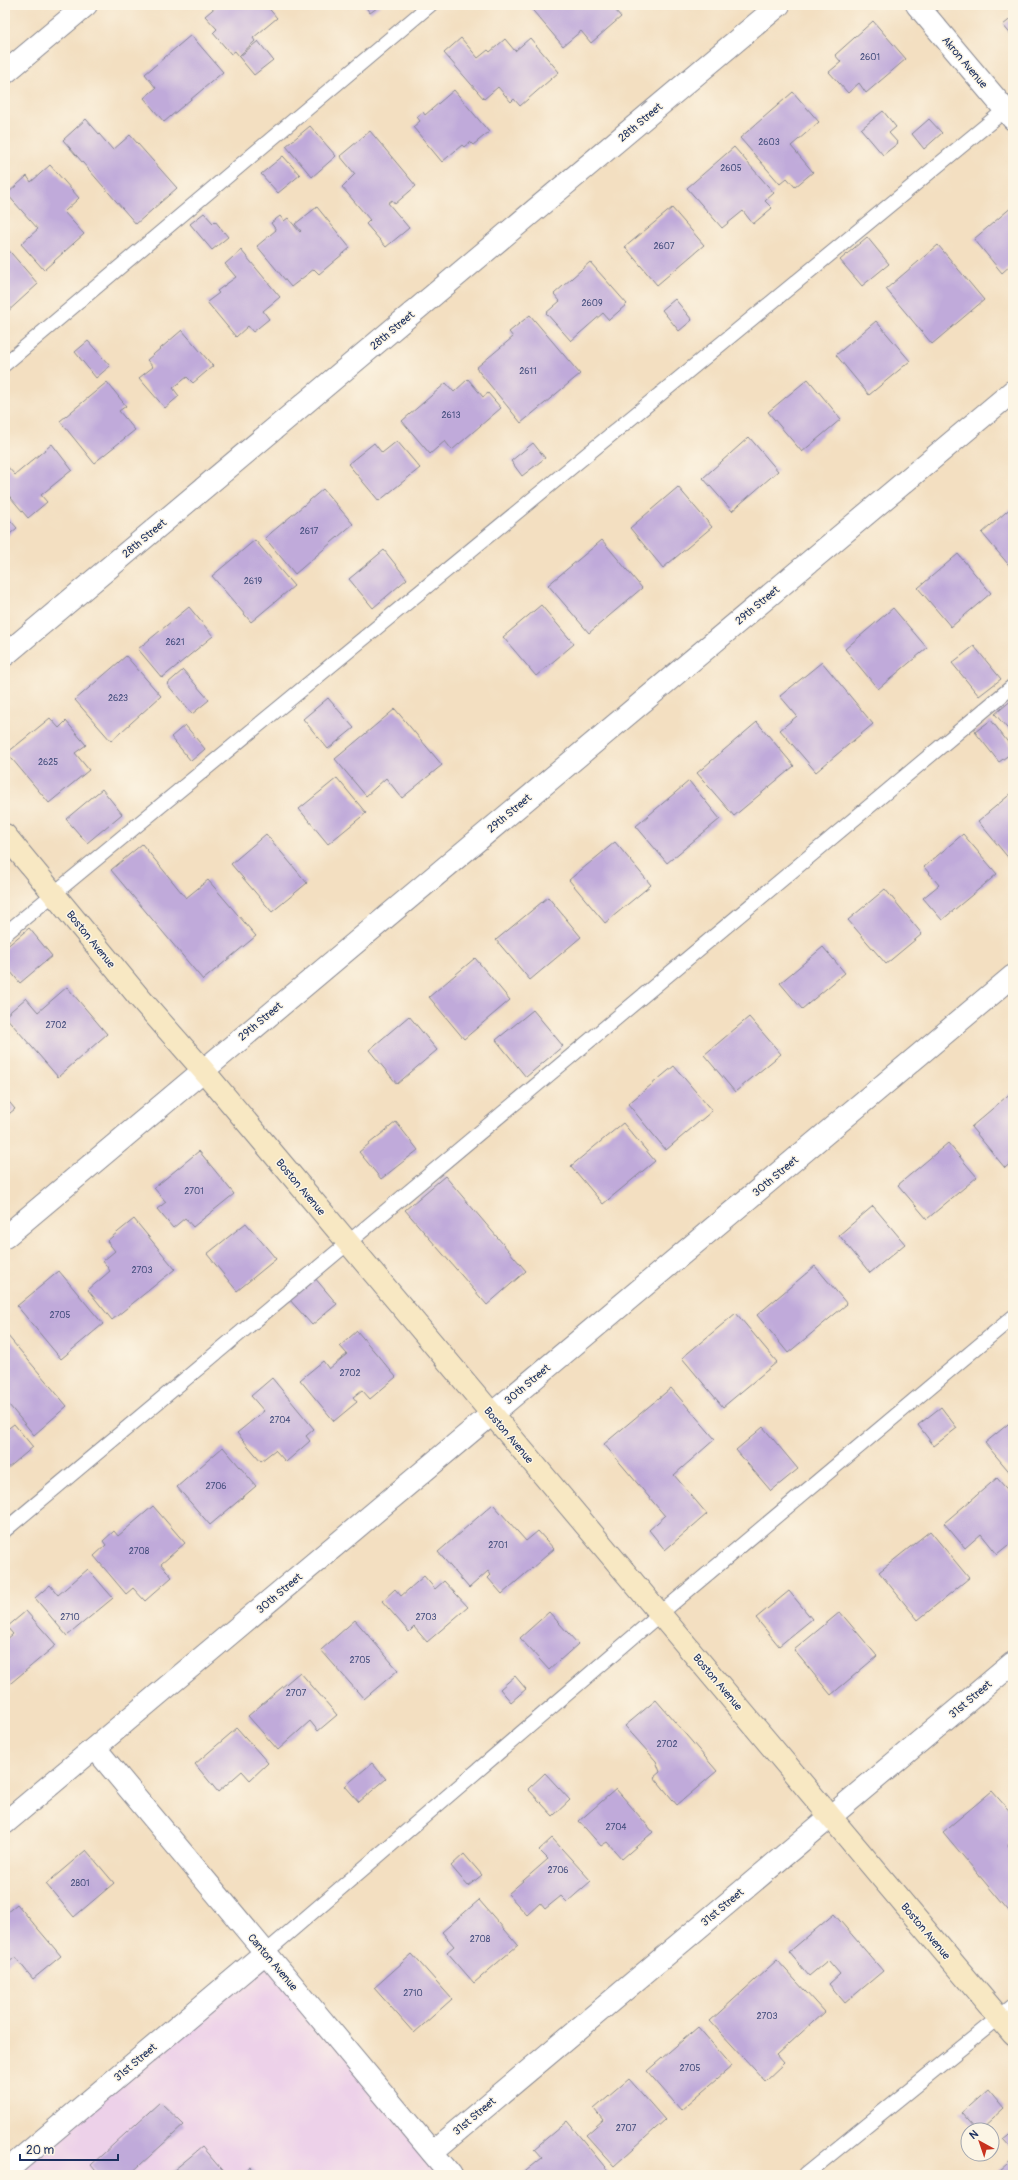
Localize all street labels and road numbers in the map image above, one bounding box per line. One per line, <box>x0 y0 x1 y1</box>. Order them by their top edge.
street label: Akron Avenue <box>939 34 990 91</box>
street label: 28th Street <box>616 100 665 145</box>
street label: 28th Street <box>368 308 417 353</box>
street label: 28th Street <box>120 516 169 561</box>
street label: 29th Street <box>733 583 782 628</box>
street label: 29th Street <box>485 791 534 836</box>
street label: Boston Avenue <box>64 908 118 971</box>
street label: 29th Street <box>236 999 285 1044</box>
street label: 30th Street <box>750 1153 801 1199</box>
street label: Boston Avenue <box>273 1156 328 1219</box>
street label: 30th Street <box>502 1361 553 1407</box>
street label: Boston Avenue <box>481 1404 536 1467</box>
street label: 30th Street <box>254 1570 305 1616</box>
street label: Boston Avenue <box>690 1651 745 1714</box>
street label: 31st Street <box>946 1677 995 1721</box>
street label: 31st Street <box>698 1885 747 1929</box>
street label: Boston Avenue <box>898 1900 953 1963</box>
street label: Canton Avenue <box>245 1931 301 1994</box>
street label: 31st Street <box>111 2040 160 2084</box>
street label: 31st Street <box>450 2094 499 2138</box>

